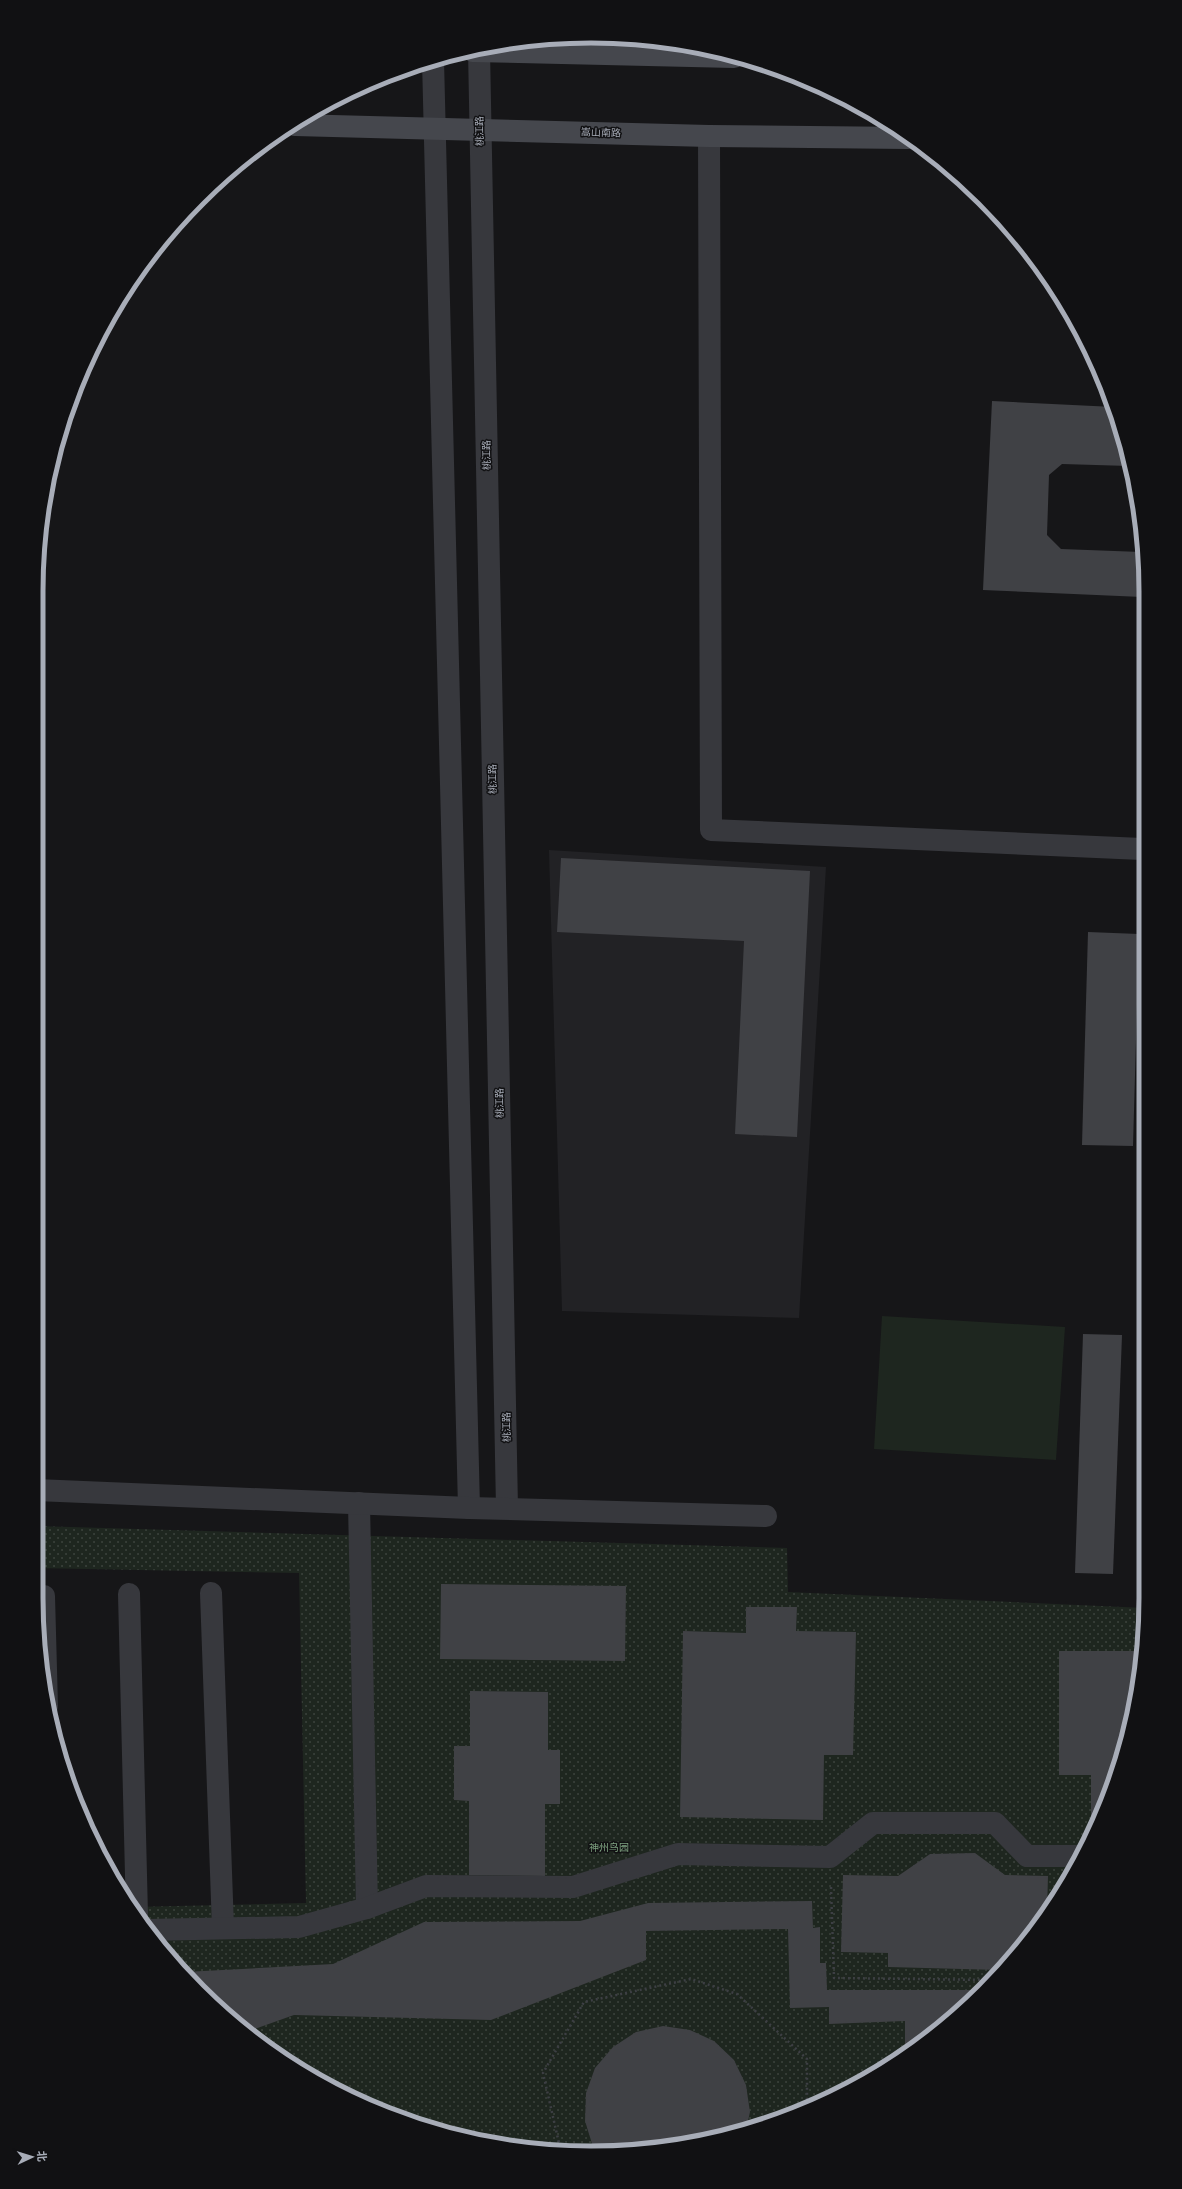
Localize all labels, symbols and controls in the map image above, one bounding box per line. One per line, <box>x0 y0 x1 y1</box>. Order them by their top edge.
street label: 桃江路 <box>473 116 486 146</box>
street label: 嵩山南路 <box>581 125 621 140</box>
street label: 桃江路 <box>480 440 493 470</box>
street label: 桃江路 <box>486 764 499 794</box>
street label: 桃江路 <box>493 1088 506 1118</box>
street label: 桃江路 <box>500 1412 513 1442</box>
park label: 神州鸟园 <box>589 1841 629 1854</box>
north arrow <box>12 2137 52 2177</box>
text: 北 <box>35 2150 49 2162</box>

